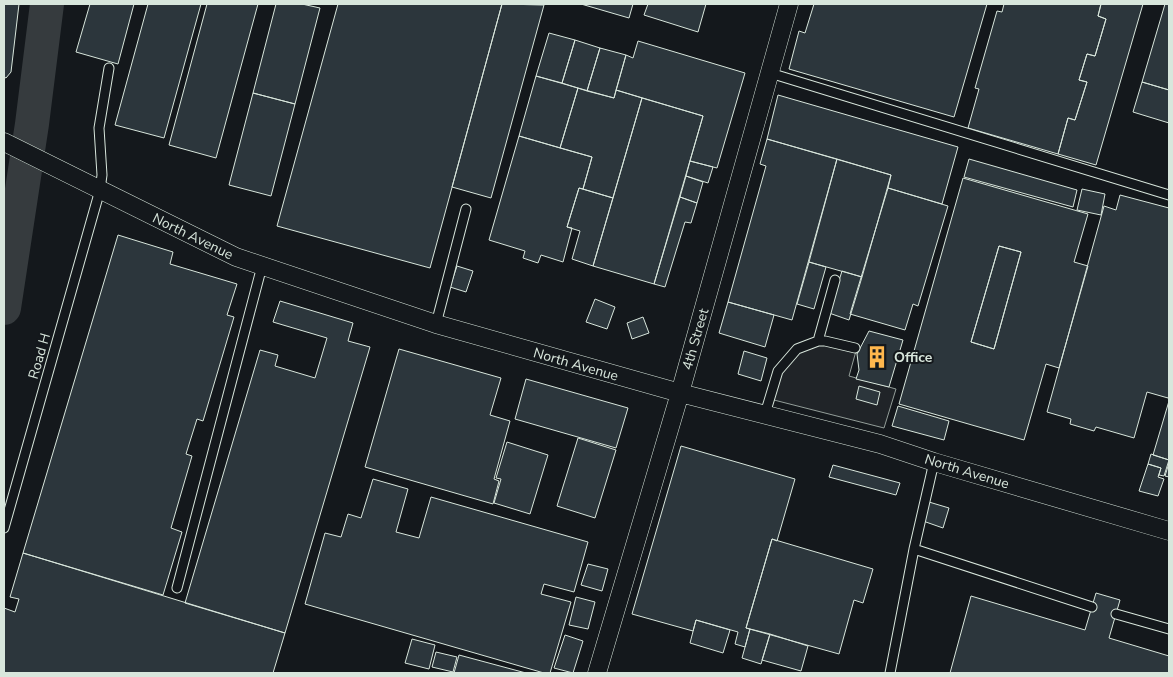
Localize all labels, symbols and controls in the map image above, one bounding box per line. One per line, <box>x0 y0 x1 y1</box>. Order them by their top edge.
street label: North Avenue <box>149 209 236 264</box>
street label: 4th Street <box>678 306 713 372</box>
street label: Road H <box>24 331 55 381</box>
street label: North Avenue <box>531 343 621 386</box>
building icon: Office <box>864 344 890 370</box>
place label: Office <box>894 348 933 367</box>
street label: North Avenue <box>922 450 1012 493</box>

